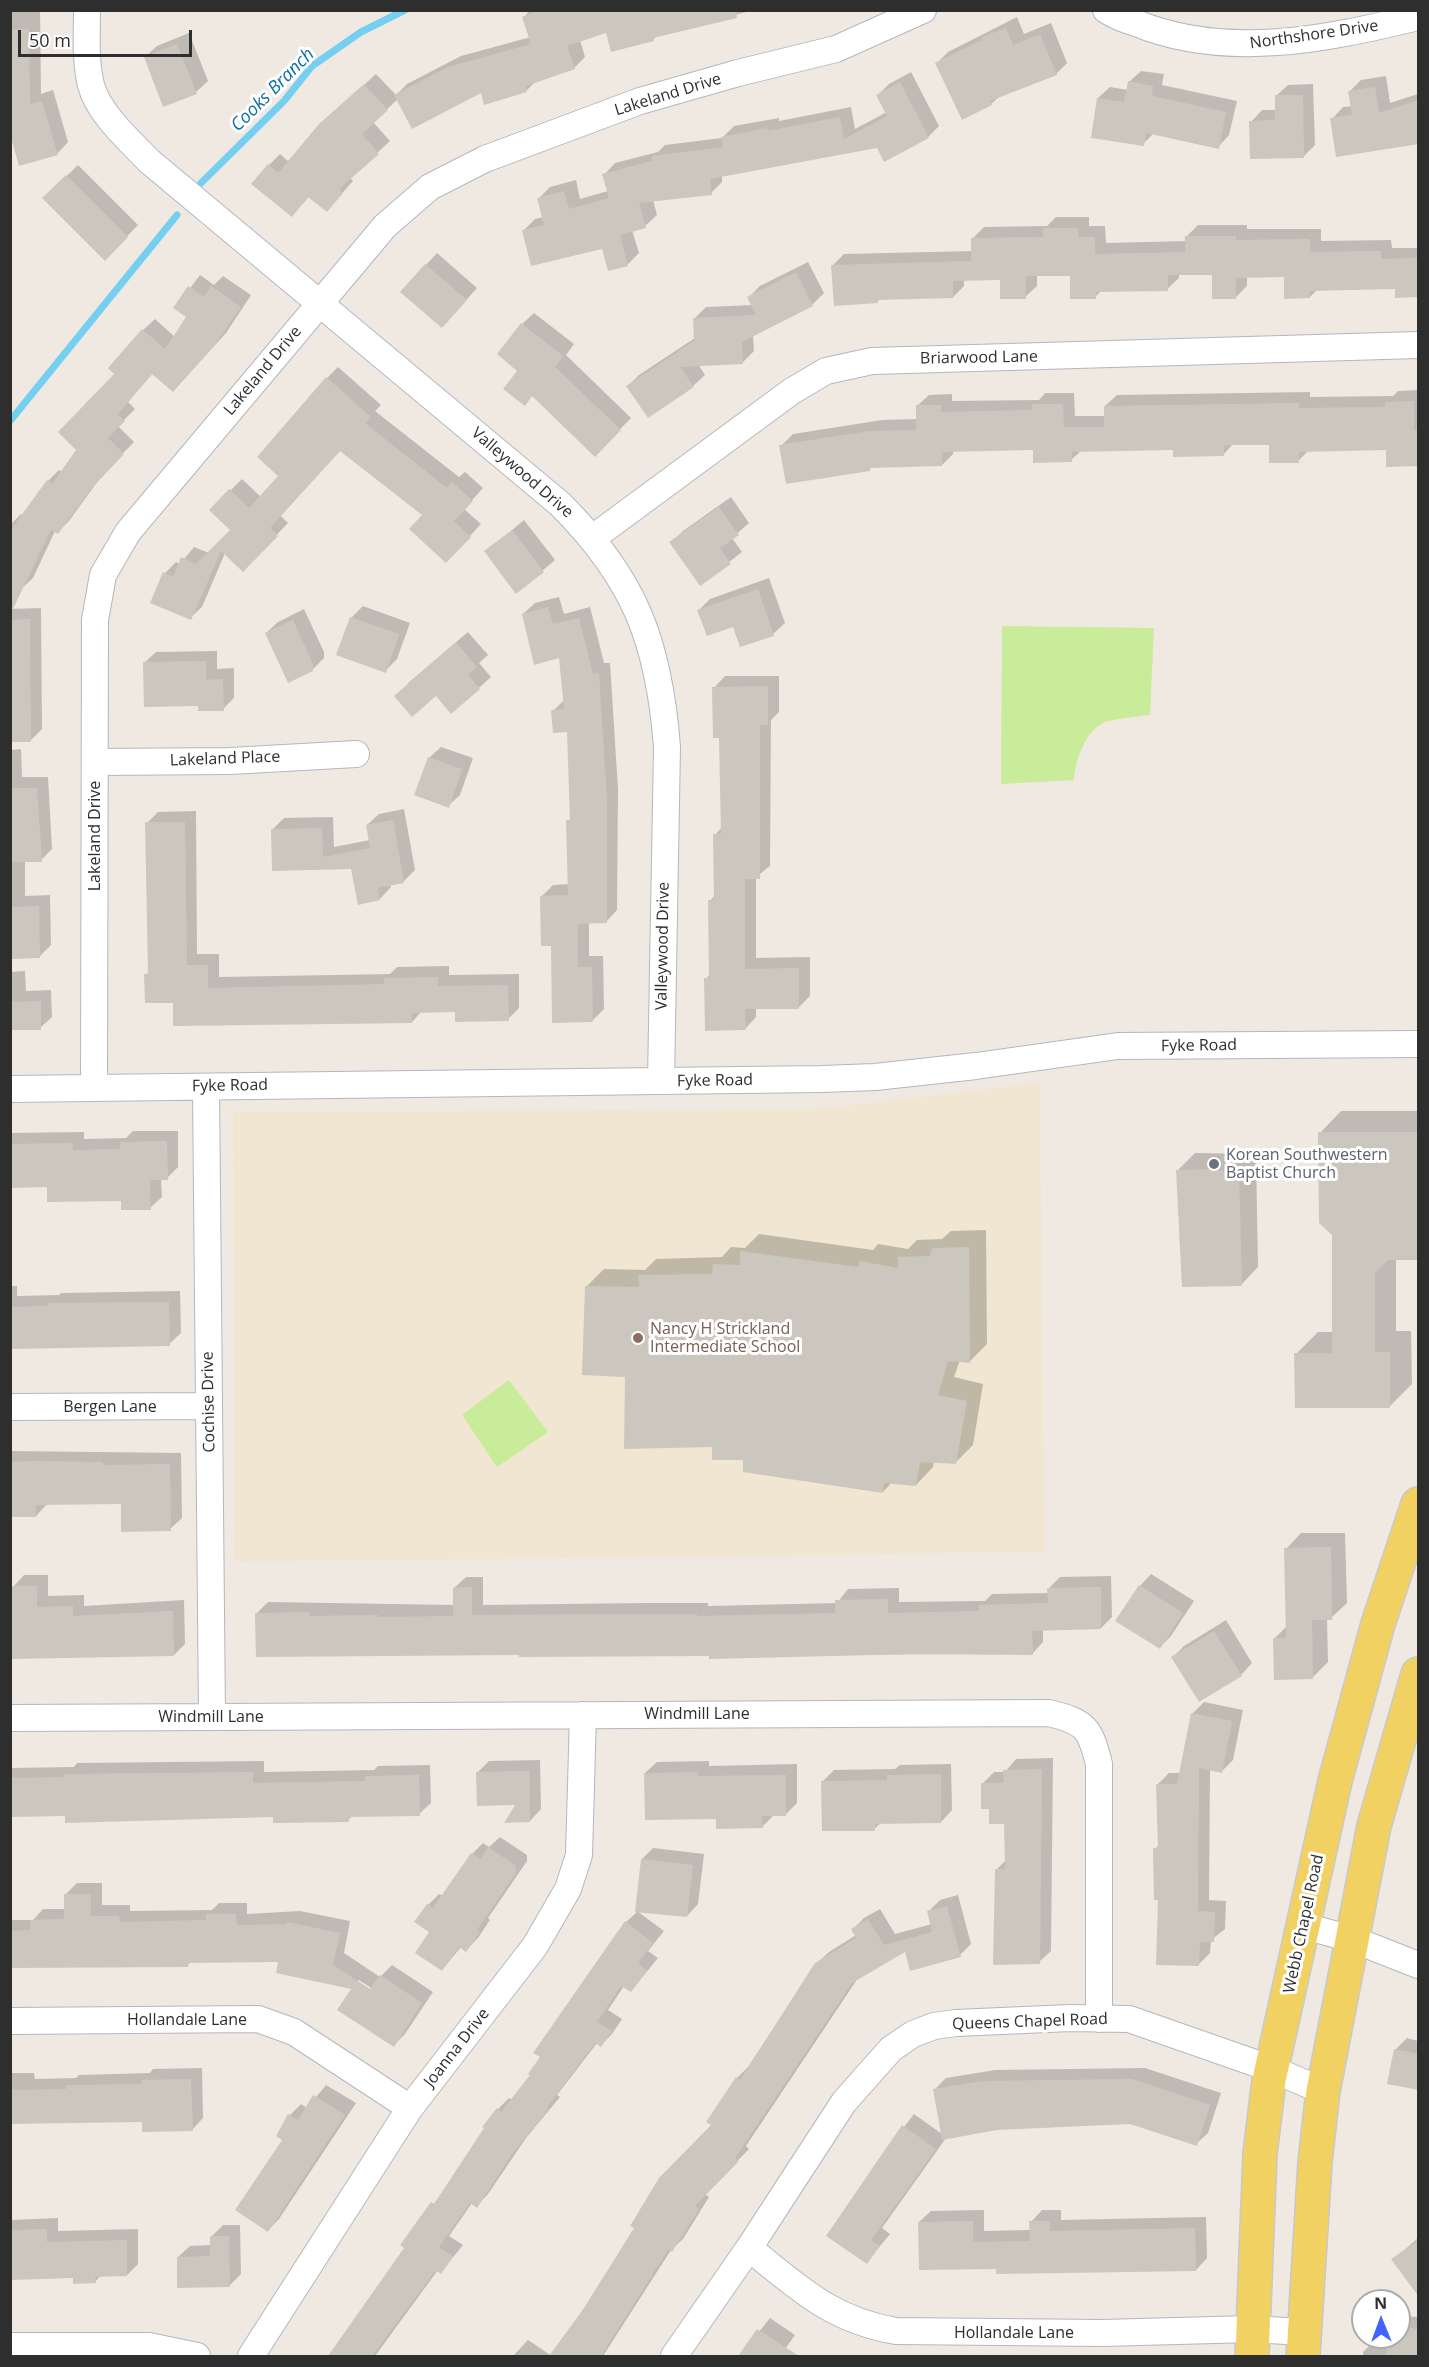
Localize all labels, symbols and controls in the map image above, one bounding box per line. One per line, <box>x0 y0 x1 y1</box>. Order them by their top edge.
street label: Northshore Drive <box>1248 16 1380 54</box>
scale bar <box>21 18 195 56</box>
text: 50 m <box>29 28 71 52</box>
water label: Cooks Branch <box>227 44 319 136</box>
street label: Lakeland Drive <box>612 70 724 120</box>
street label: Lakeland Drive <box>220 323 306 419</box>
street label: Briarwood Lane <box>920 347 1038 369</box>
street label: Valleywood Drive <box>467 424 577 522</box>
street label: Lakeland Place <box>169 747 281 771</box>
street label: Lakeland Drive <box>85 781 105 891</box>
street label: Valleywood Drive <box>652 882 674 1010</box>
street label: Fyke Road <box>1161 1036 1237 1056</box>
street label: Fyke Road <box>677 1071 753 1091</box>
street label: Fyke Road <box>192 1076 268 1096</box>
place label: Korean Southwestern Baptist Church <box>1226 1145 1388 1183</box>
marker: Korean Southwestern Baptist Church <box>1207 1157 1221 1171</box>
place label: Nancy H Strickland Intermediate School <box>650 1319 800 1357</box>
marker: Nancy H Strickland Intermediate School <box>631 1331 645 1345</box>
street label: Cochise Drive <box>199 1351 219 1453</box>
street label: Bergen Lane <box>63 1397 157 1417</box>
street label: Windmill Lane <box>644 1704 750 1724</box>
street label: Windmill Lane <box>158 1707 264 1727</box>
street label: Webb Chapel Road <box>1280 1853 1328 1995</box>
street label: Joanna Drive <box>420 2005 494 2091</box>
street label: Hollandale Lane <box>127 2010 247 2030</box>
street label: Queens Chapel Road <box>952 2010 1108 2034</box>
north arrow <box>1351 2289 1411 2349</box>
text: N <box>1374 2292 1387 2314</box>
street label: Hollandale Lane <box>954 2323 1074 2343</box>

